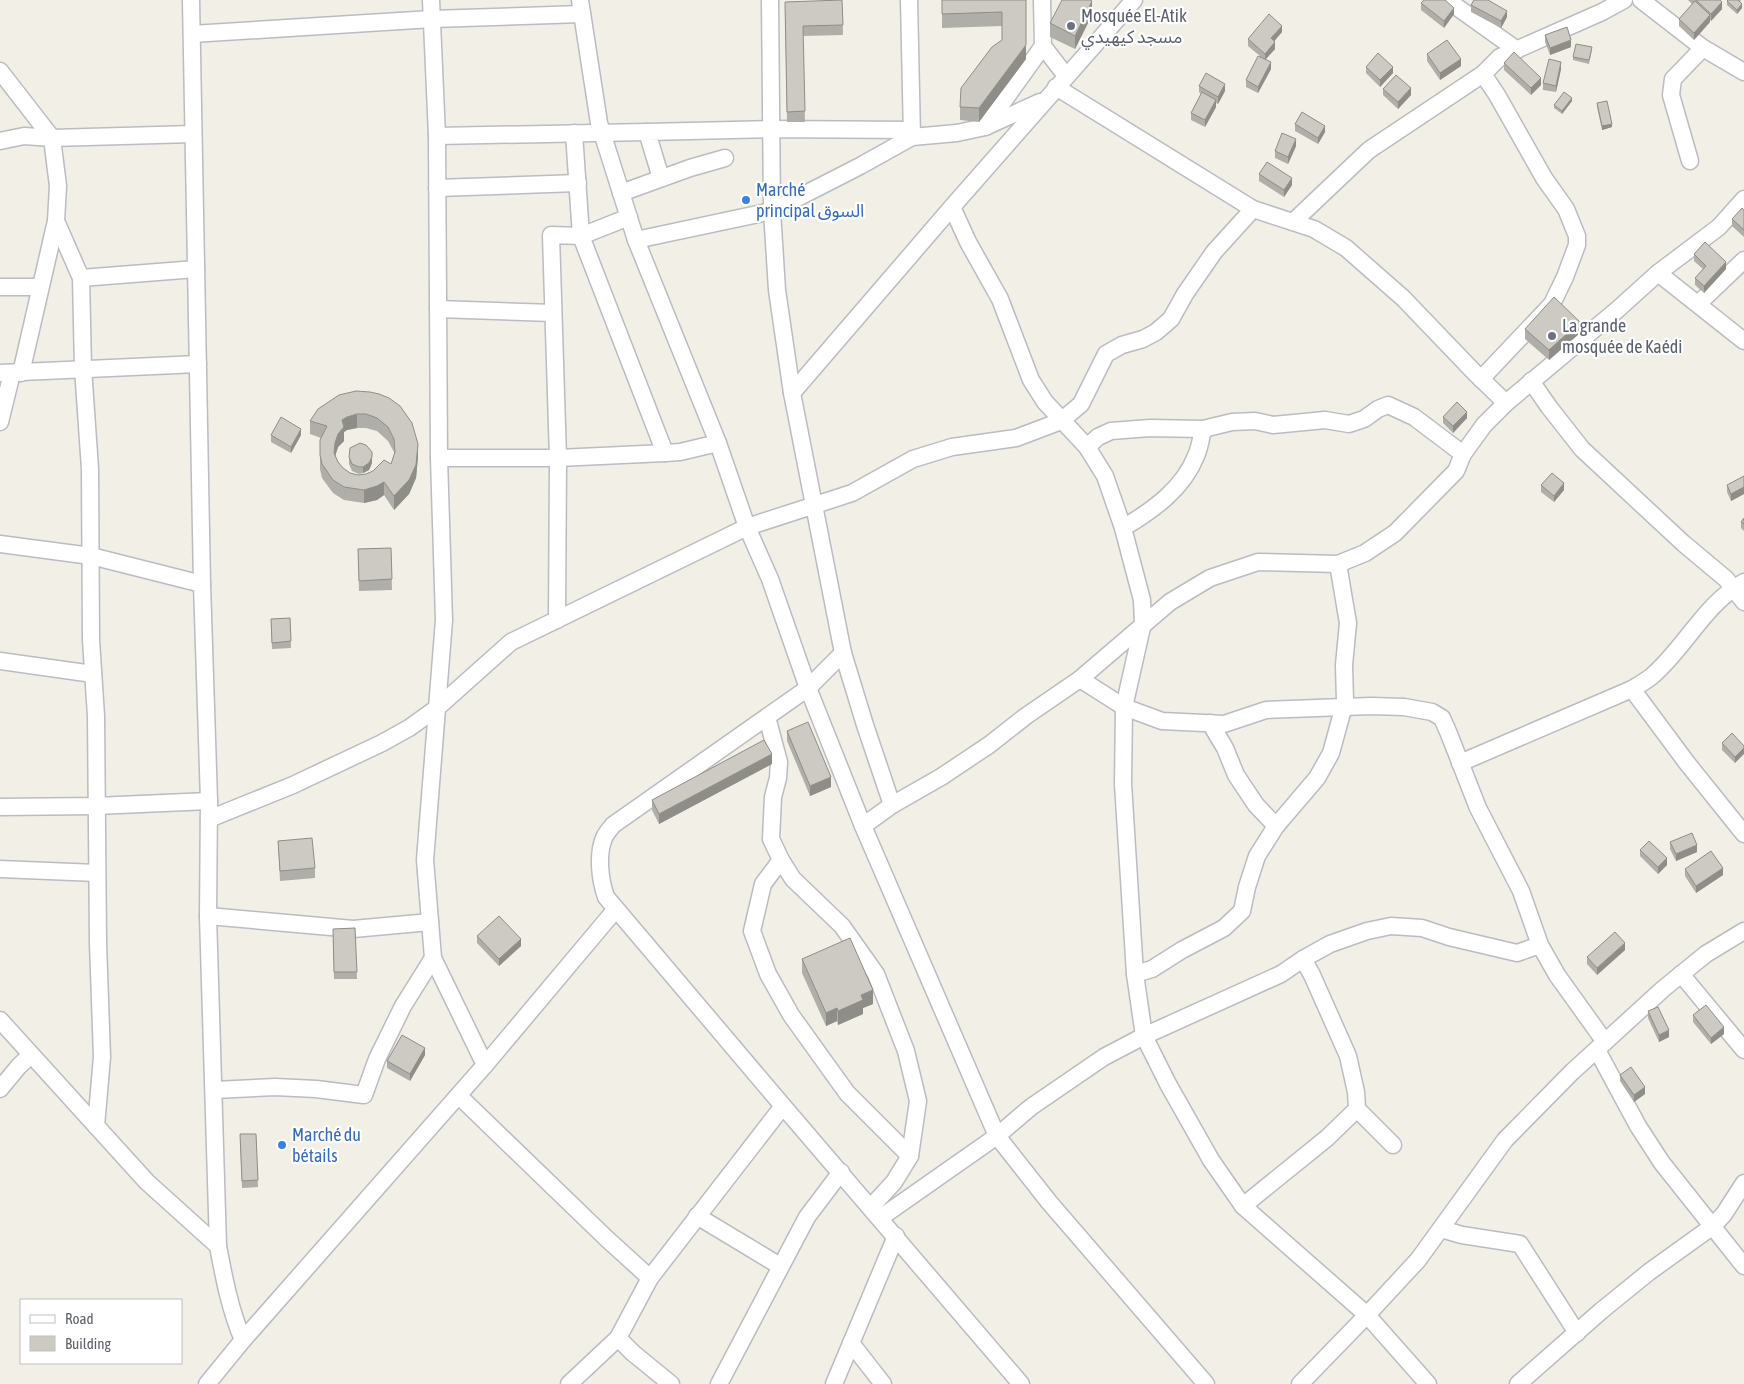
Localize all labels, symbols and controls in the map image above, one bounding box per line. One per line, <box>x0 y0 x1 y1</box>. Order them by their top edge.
place label: Mosquée El-Atik مسجد كيهيدي <box>1081 5 1187 50</box>
marker: Mosquée El-Atik مسجد كيهيدي <box>1065 20 1077 32</box>
place label: Marché principal السوق <box>756 179 864 222</box>
marker: Marché principal السوق <box>740 194 752 206</box>
place label: La grande mosquée de Kaédi <box>1562 315 1682 357</box>
marker: La grande mosquée de Kaédi <box>1546 330 1558 342</box>
place label: Marché du bétails <box>292 1124 361 1166</box>
marker: Marché du bétails <box>276 1139 288 1151</box>
legend <box>20 1299 182 1364</box>
text: Road <box>65 1310 94 1327</box>
text: Building <box>65 1335 111 1352</box>

